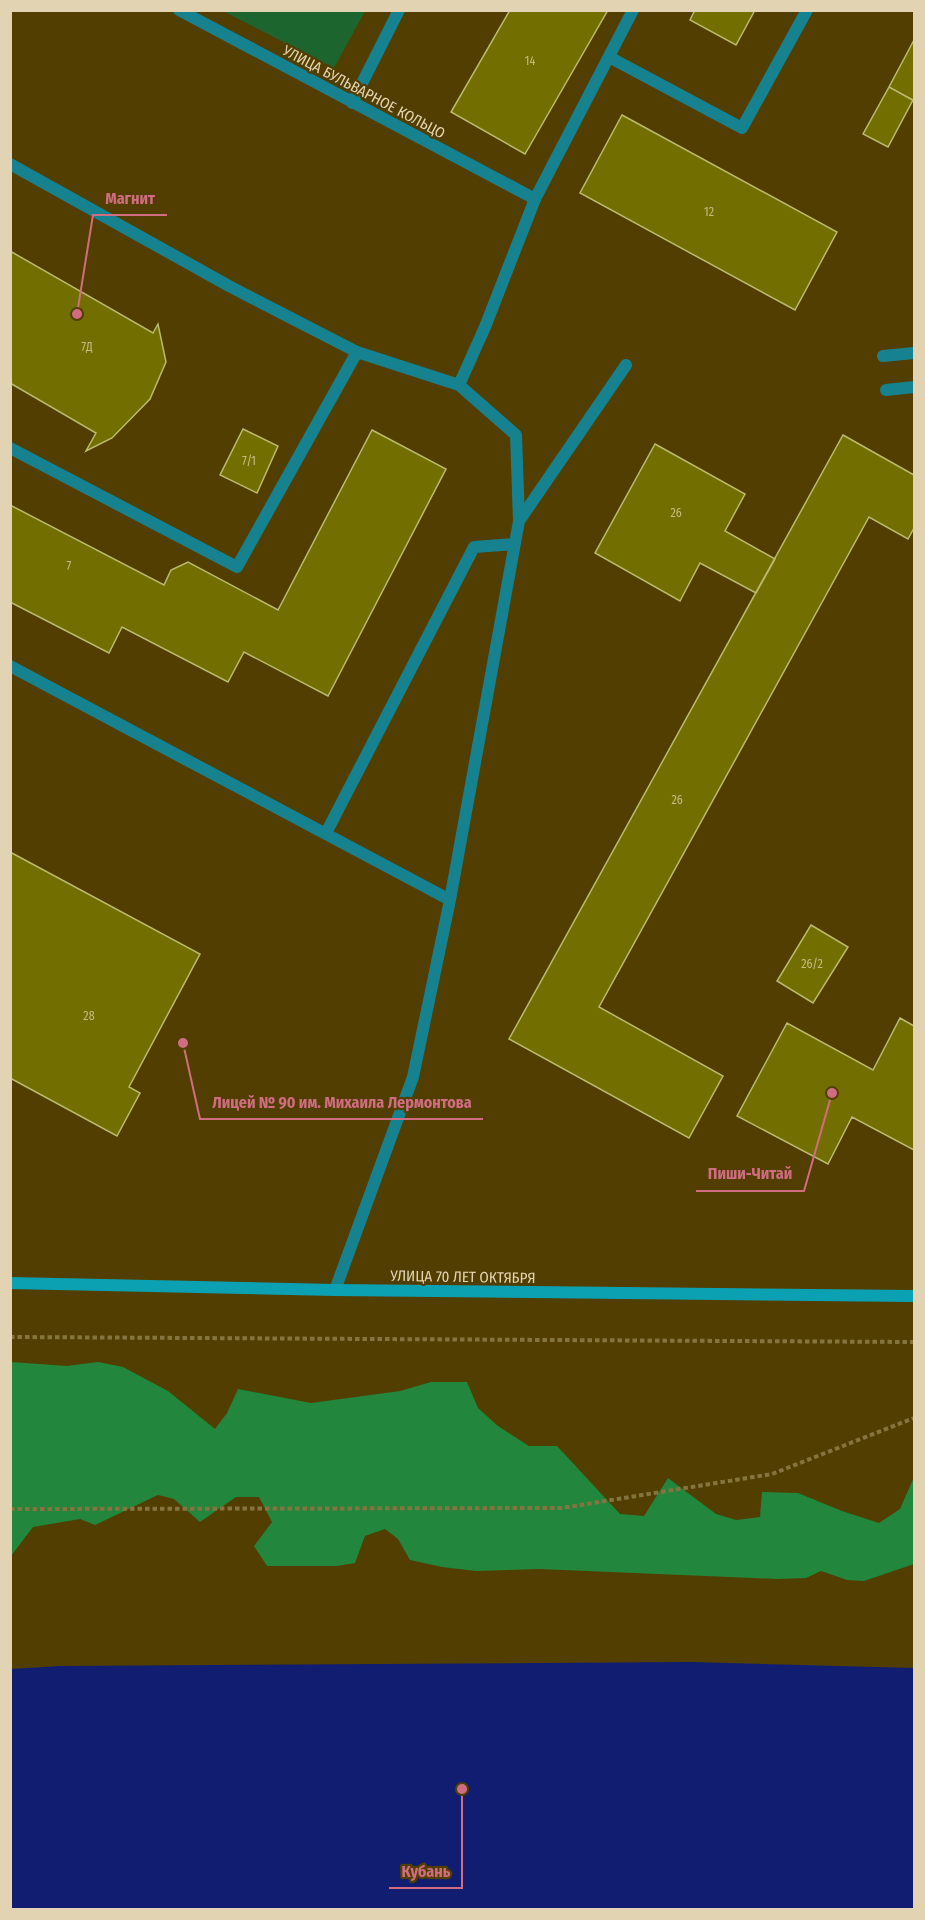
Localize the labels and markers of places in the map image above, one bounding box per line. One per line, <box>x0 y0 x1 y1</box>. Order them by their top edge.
callout: Магнит <box>93 181 167 215</box>
callout: Лицей № 90 им. Михаила Лермонтова <box>200 1085 483 1119</box>
callout: Пиши-Читай <box>696 1157 804 1191</box>
callout: Кубань <box>389 1854 462 1888</box>

